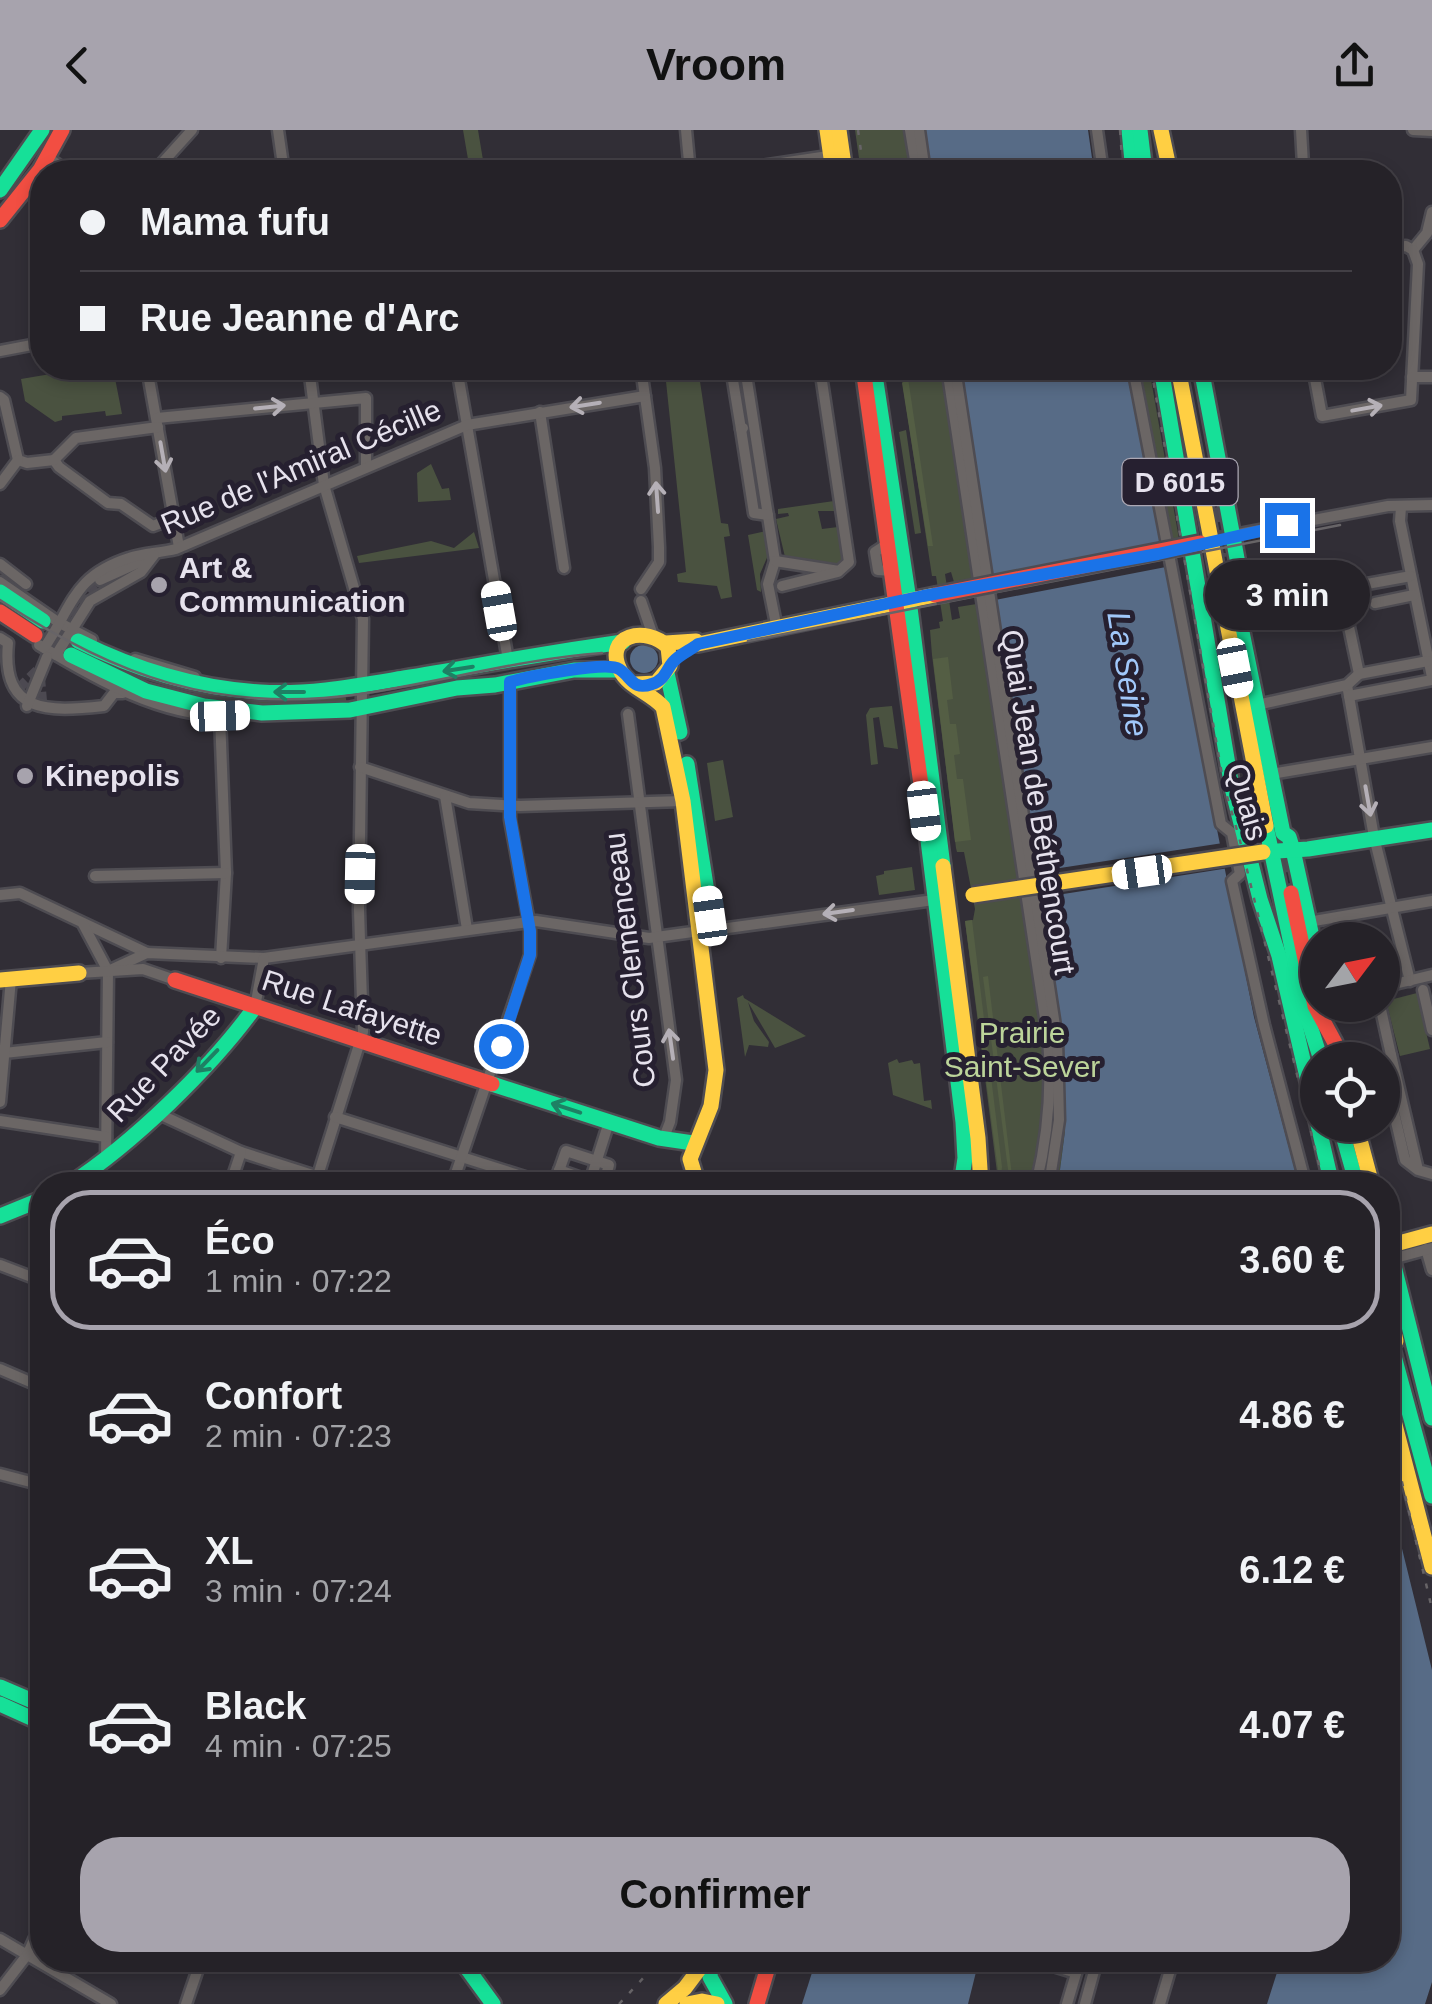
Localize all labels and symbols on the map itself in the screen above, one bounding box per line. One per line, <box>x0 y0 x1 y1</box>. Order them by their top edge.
street label: Rue de l'Amiral Cécille <box>156 393 446 541</box>
one-way arrow <box>570 396 602 415</box>
one-way arrow <box>253 397 285 416</box>
one-way arrow <box>1350 398 1383 417</box>
one-way arrow <box>154 440 173 473</box>
road number: D 6015 <box>1122 459 1238 505</box>
one-way arrow <box>647 482 666 514</box>
route end <box>1265 503 1310 548</box>
place label: Art & Communication <box>179 551 406 618</box>
callout: 3 min <box>1204 560 1370 630</box>
marker: Art & Communication <box>148 574 170 596</box>
car <box>479 579 519 643</box>
water label: La Seine <box>1100 609 1156 739</box>
street label: Quai Jean de Béthencourt <box>995 627 1082 977</box>
car <box>1215 636 1255 700</box>
one-way arrow <box>442 660 474 679</box>
one-way arrow <box>274 682 306 702</box>
car <box>189 700 251 732</box>
place label: Kinepolis <box>45 759 180 792</box>
street label: Quais <box>1221 760 1274 844</box>
marker: Kinepolis <box>14 765 36 787</box>
car <box>905 779 943 843</box>
one-way arrow <box>1359 784 1378 817</box>
street label: Cours Clemenceau <box>597 831 662 1090</box>
car <box>344 844 376 904</box>
car <box>1110 853 1174 891</box>
car <box>691 884 729 948</box>
one-way arrow <box>822 903 854 922</box>
north arrow <box>1300 922 1400 1022</box>
street label: Rue Lafayette <box>258 963 446 1052</box>
street label: Rue Pavée <box>100 999 227 1129</box>
park label: Prairie Saint-Sever <box>944 1016 1100 1083</box>
route start <box>479 1024 524 1069</box>
one-way arrow <box>661 1029 679 1061</box>
one-way arrow <box>195 1049 219 1073</box>
one-way arrow <box>550 1098 582 1116</box>

